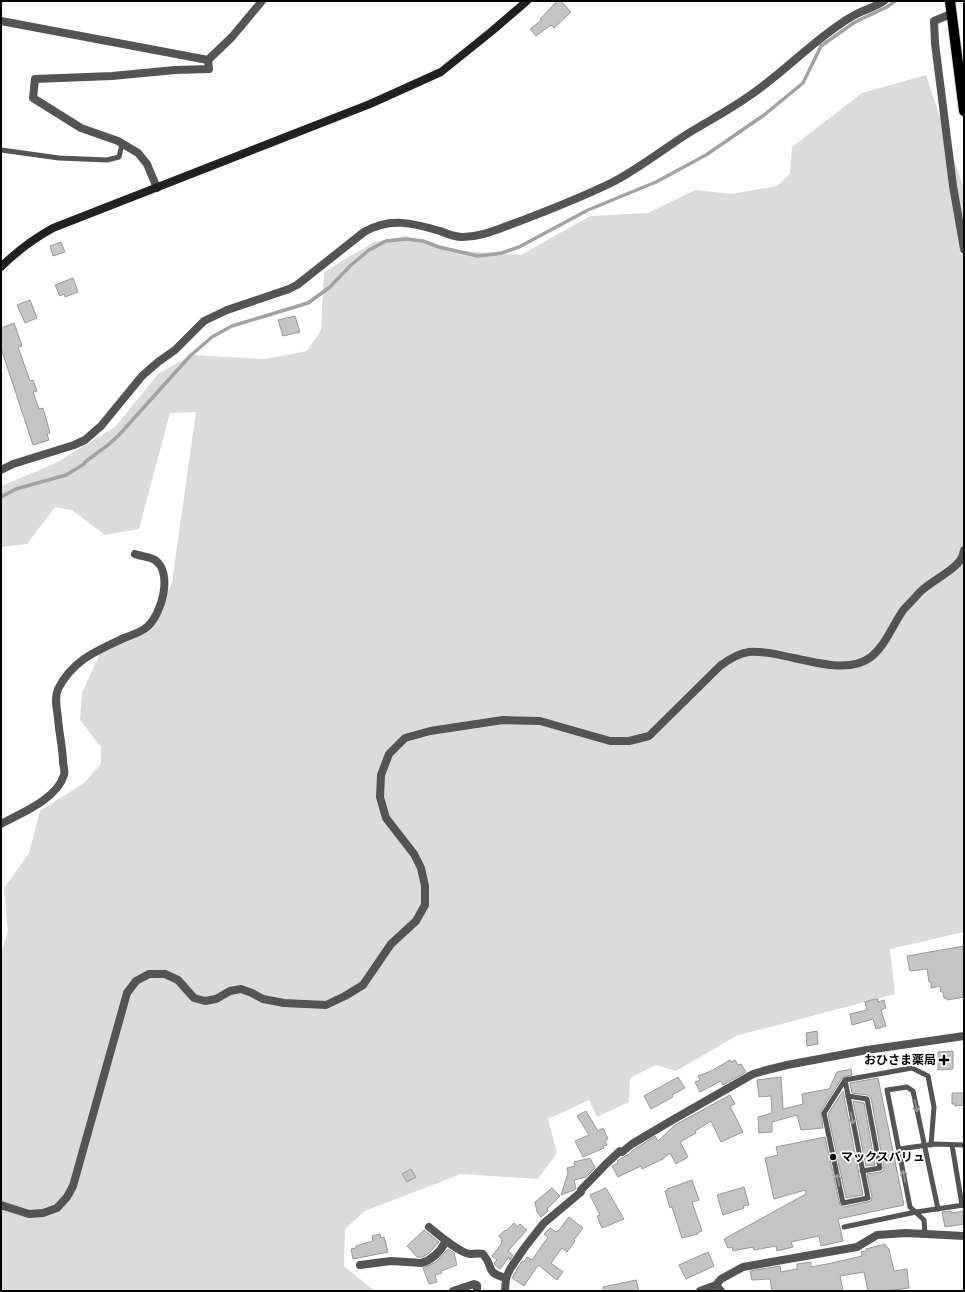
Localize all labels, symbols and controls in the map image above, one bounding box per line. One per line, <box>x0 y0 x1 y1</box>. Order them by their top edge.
place label: おひさま薬局 <box>864 1053 936 1067</box>
marker: おひさま薬局 <box>939 1055 949 1065</box>
one-way arrow <box>912 1099 920 1112</box>
one-way arrow <box>848 1111 856 1124</box>
place label: マックスバリュ <box>841 1150 925 1164</box>
marker: マックスバリュ <box>828 1152 838 1162</box>
one-way arrow <box>900 1170 908 1183</box>
one-way arrow <box>833 1174 841 1187</box>

